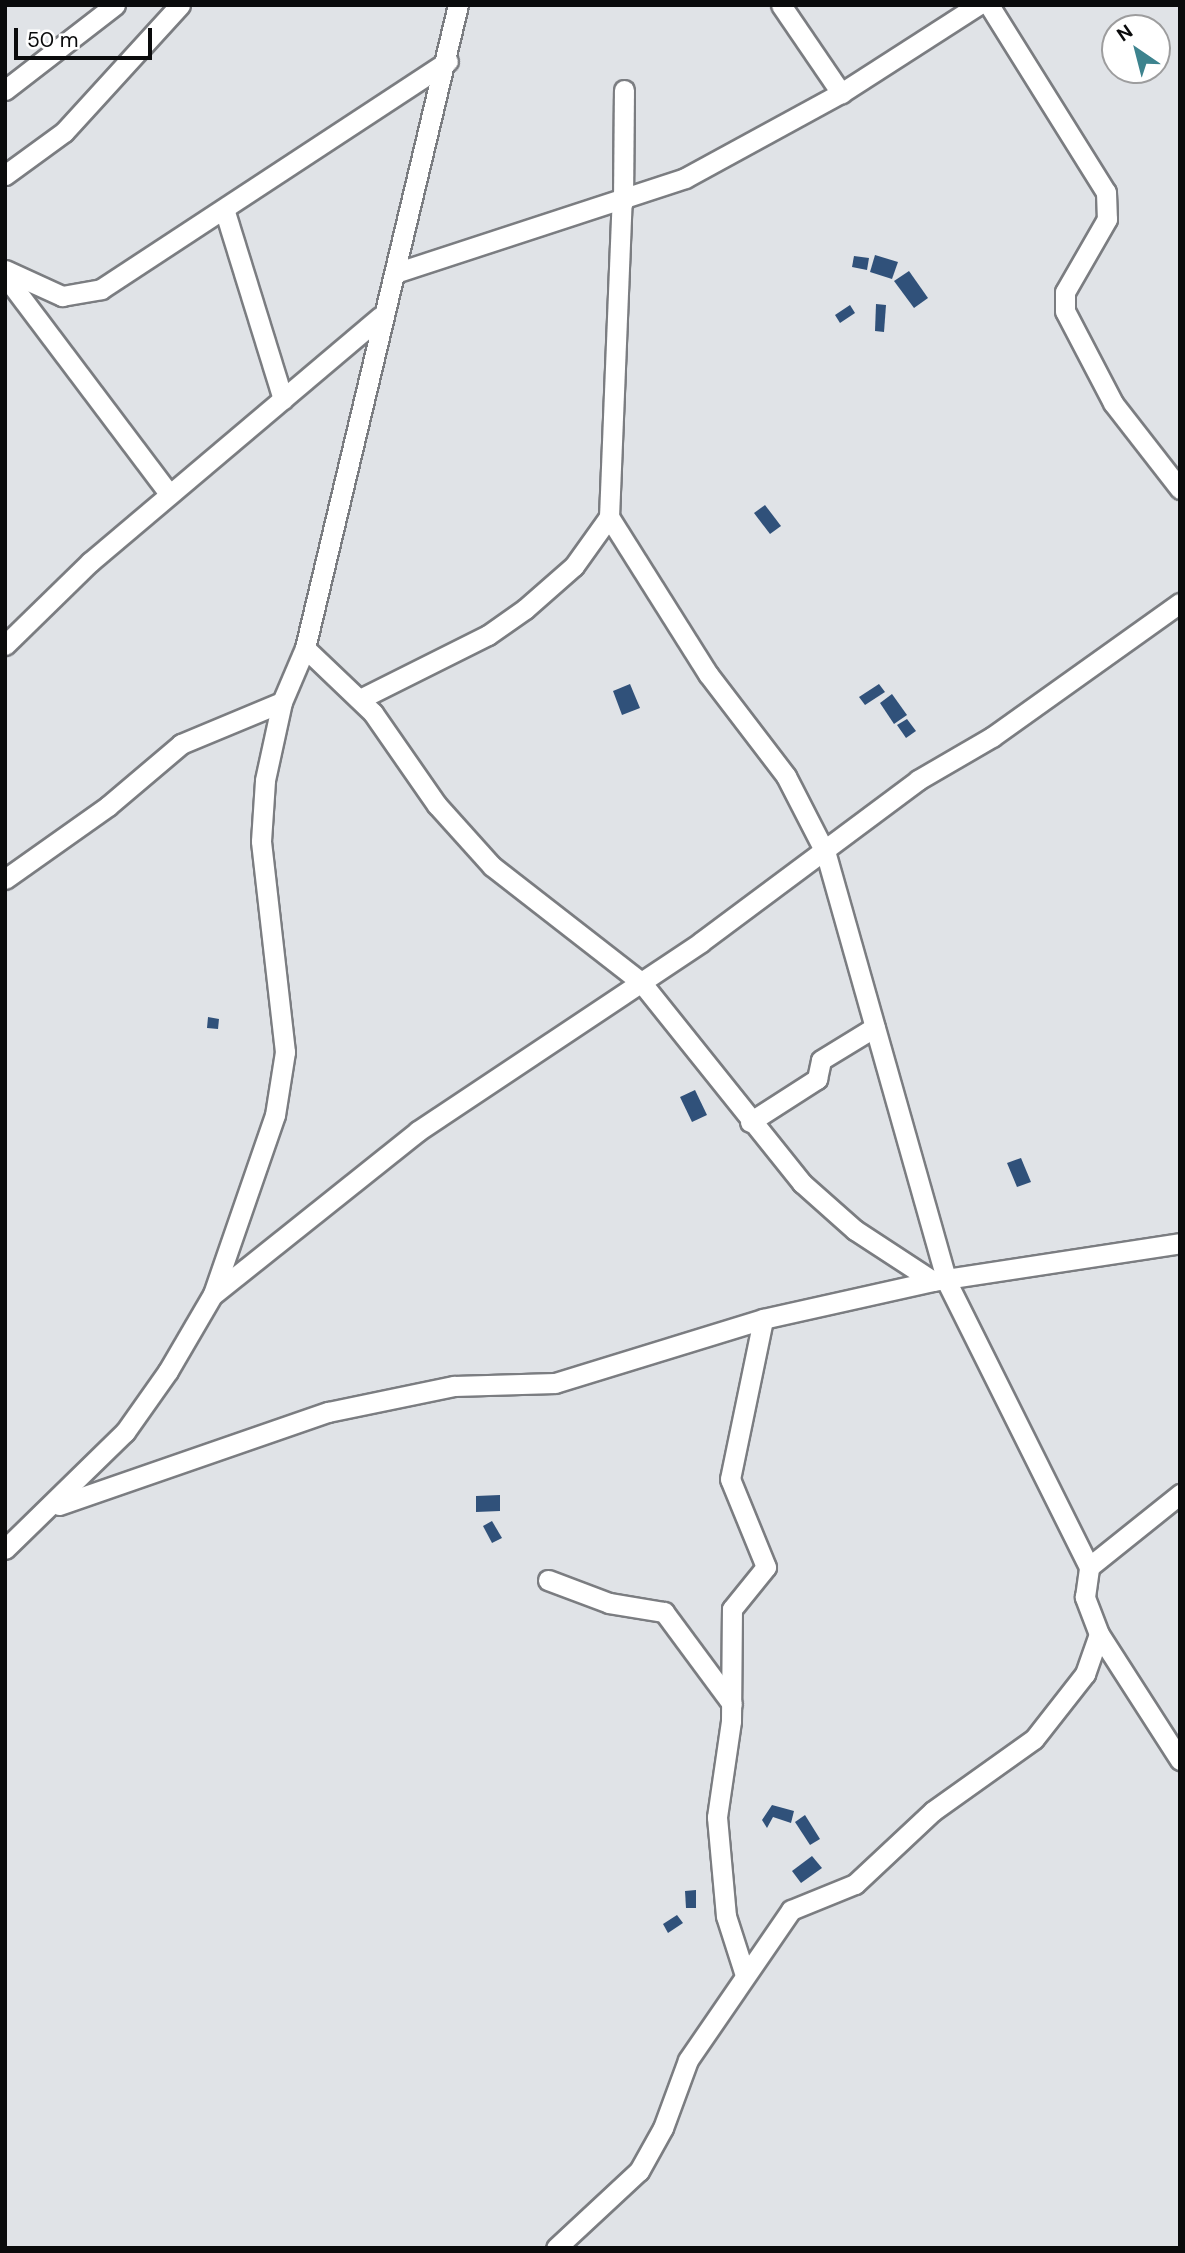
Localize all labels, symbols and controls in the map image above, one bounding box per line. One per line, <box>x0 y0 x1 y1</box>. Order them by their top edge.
scale bar <box>18 14 156 58</box>
north arrow <box>1101 14 1171 84</box>
text: N <box>1112 19 1138 47</box>
text: 50 m <box>27 26 78 54</box>

